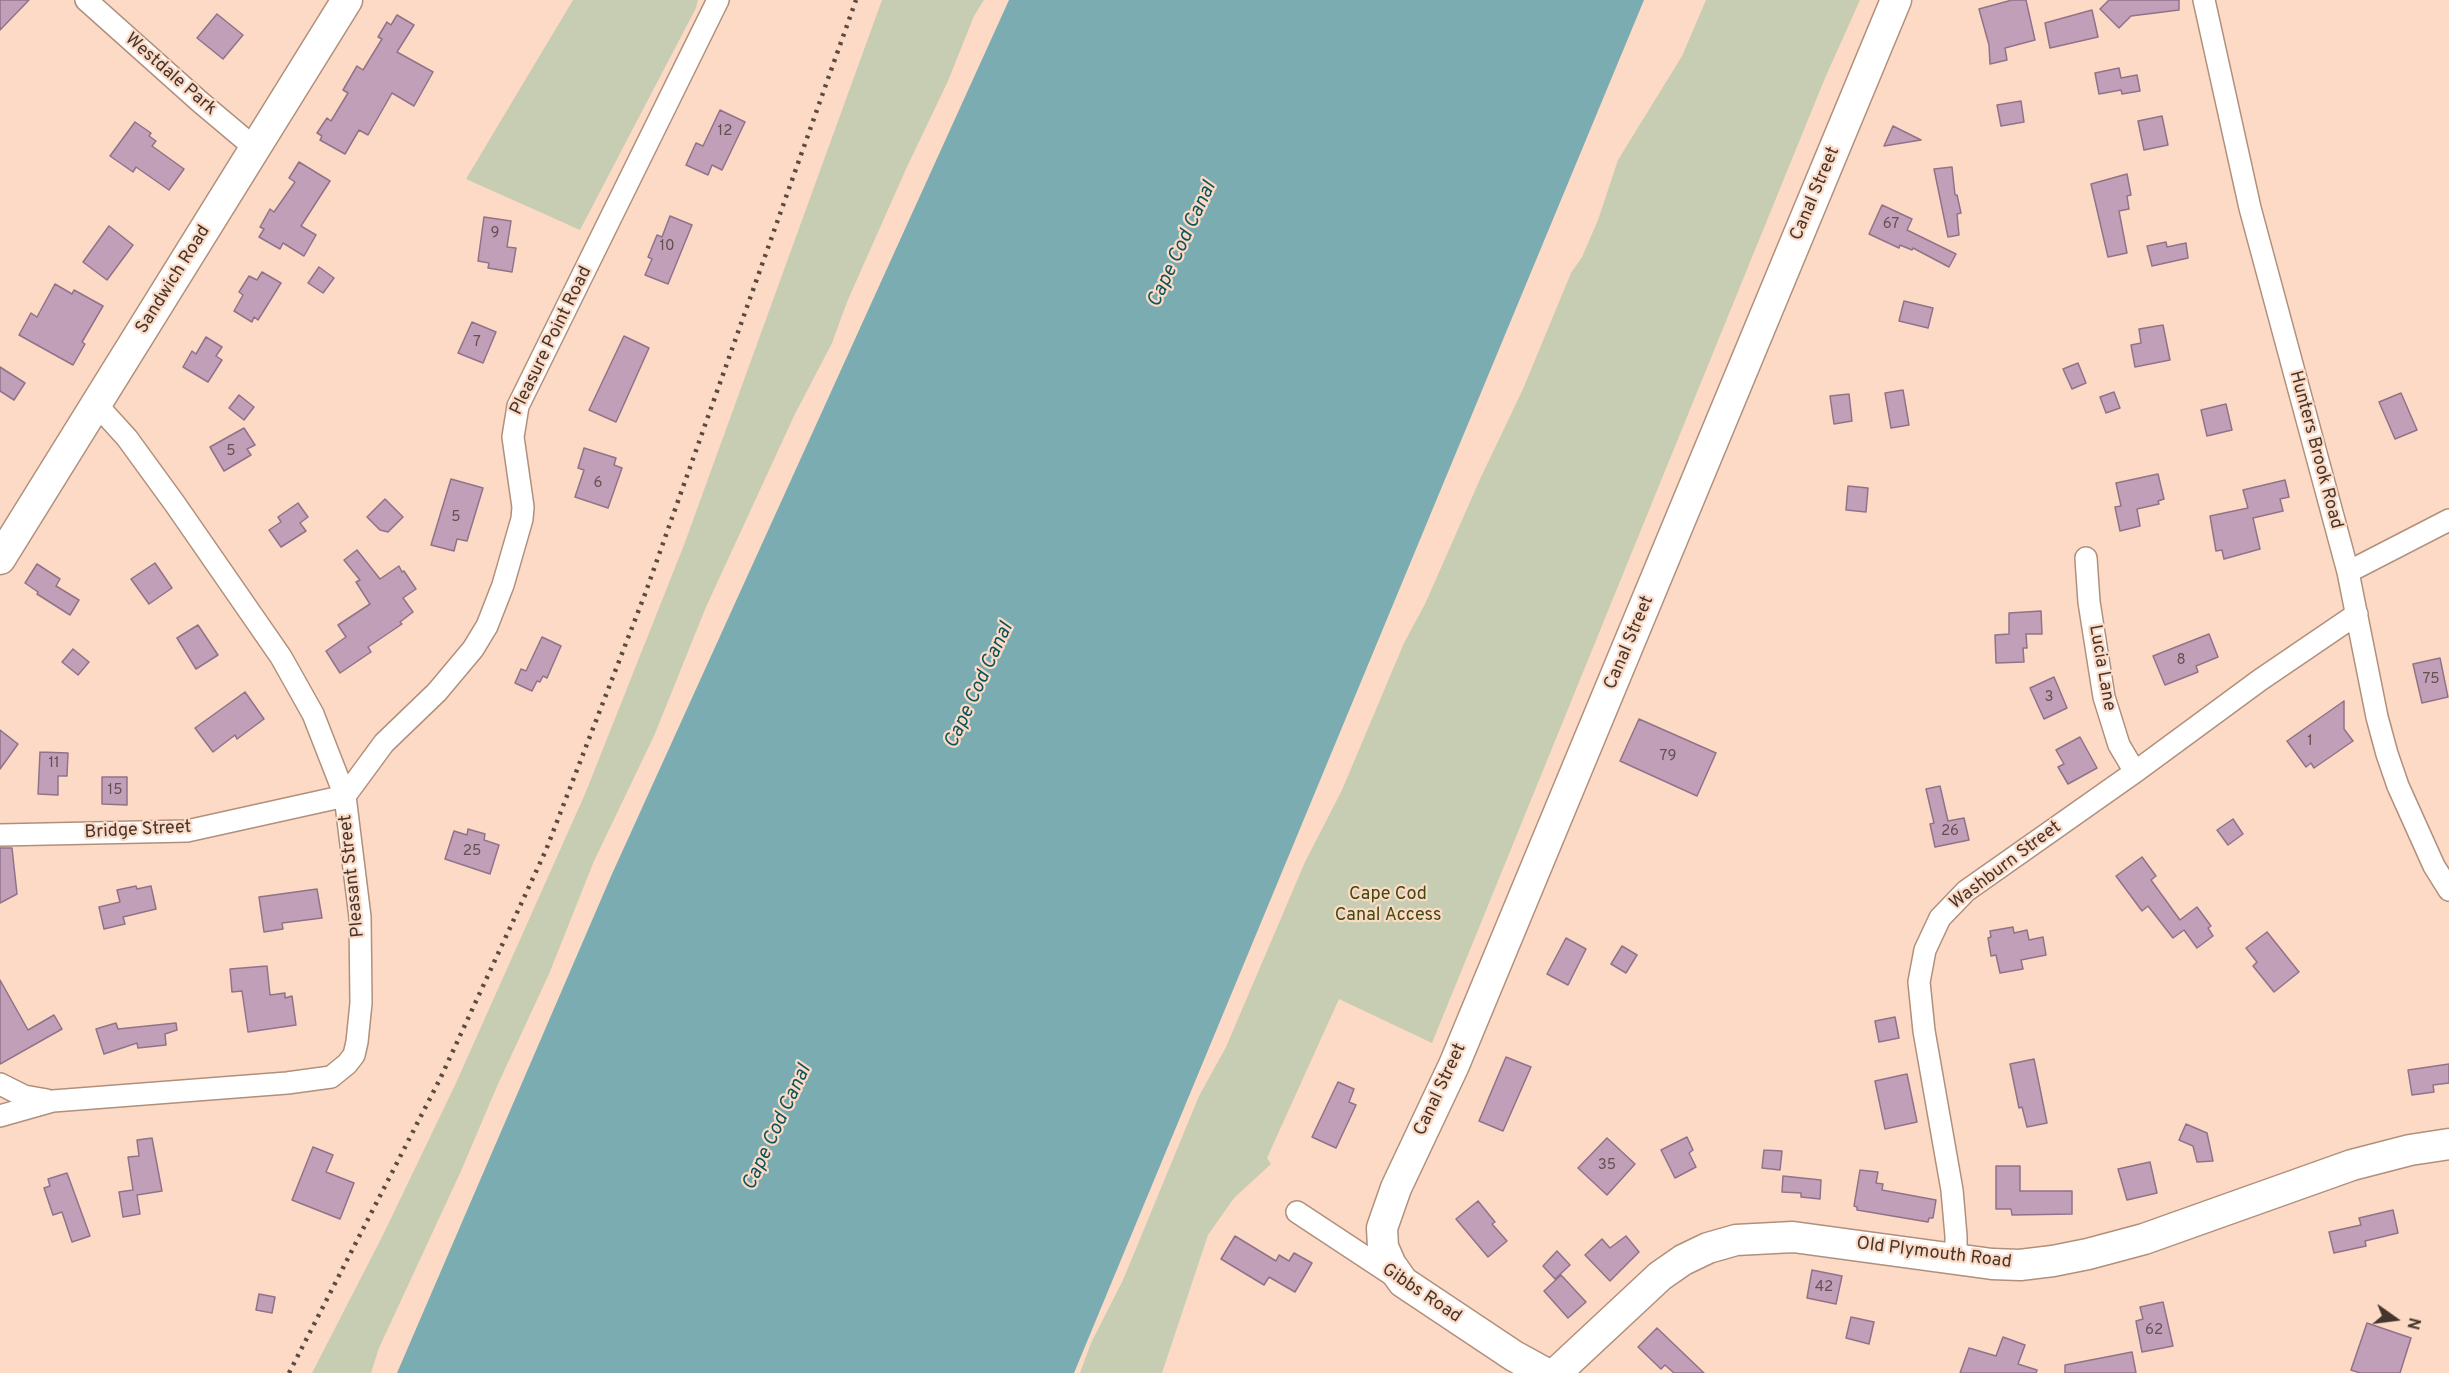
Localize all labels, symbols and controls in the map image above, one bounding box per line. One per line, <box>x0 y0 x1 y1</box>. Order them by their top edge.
street label: Westdale Park <box>120 29 220 121</box>
house number: 12 <box>718 123 732 141</box>
street label: Canal Street <box>1787 144 1845 244</box>
water label: Cape Cod Canal <box>1143 178 1223 312</box>
house number: 67 <box>1883 216 1899 234</box>
street label: Sandwich Road <box>132 222 216 338</box>
house number: 9 <box>491 225 499 243</box>
house number: 10 <box>659 238 675 256</box>
street label: Pleasure Point Road <box>507 263 597 419</box>
house number: 7 <box>473 334 481 352</box>
street label: Hunters Brook Road <box>2283 369 2347 531</box>
house number: 5 <box>226 443 236 461</box>
house number: 6 <box>594 475 602 493</box>
house number: 5 <box>451 509 461 527</box>
street label: Canal Street <box>1601 593 1659 693</box>
water label: Cape Cod Canal <box>940 619 1020 753</box>
street label: Lucia Lane <box>2083 623 2119 713</box>
house number: 8 <box>2176 652 2186 670</box>
house number: 75 <box>2422 671 2440 689</box>
house number: 3 <box>2044 689 2054 707</box>
house number: 1 <box>2307 733 2313 751</box>
house number: 79 <box>1660 748 1676 766</box>
house number: 11 <box>48 755 60 773</box>
house number: 15 <box>108 782 122 800</box>
street label: Pleasant Street <box>336 813 370 939</box>
street label: Bridge Street <box>84 817 192 845</box>
street label: Washburn Street <box>1946 817 2066 915</box>
house number: 26 <box>1941 823 1959 841</box>
house number: 25 <box>463 843 481 861</box>
park label: Cape Cod Canal Access <box>1335 884 1441 926</box>
street label: Canal Street <box>1410 1040 1472 1140</box>
water label: Cape Cod Canal <box>738 1061 818 1195</box>
house number: 35 <box>1598 1157 1616 1175</box>
street label: Old Plymouth Road <box>1855 1234 2013 1274</box>
street label: Gibbs Road <box>1377 1260 1465 1328</box>
house number: 42 <box>1815 1279 1833 1297</box>
north arrow <box>2365 1289 2425 1349</box>
text: N <box>2401 1315 2424 1331</box>
house number: 62 <box>2145 1322 2163 1340</box>

